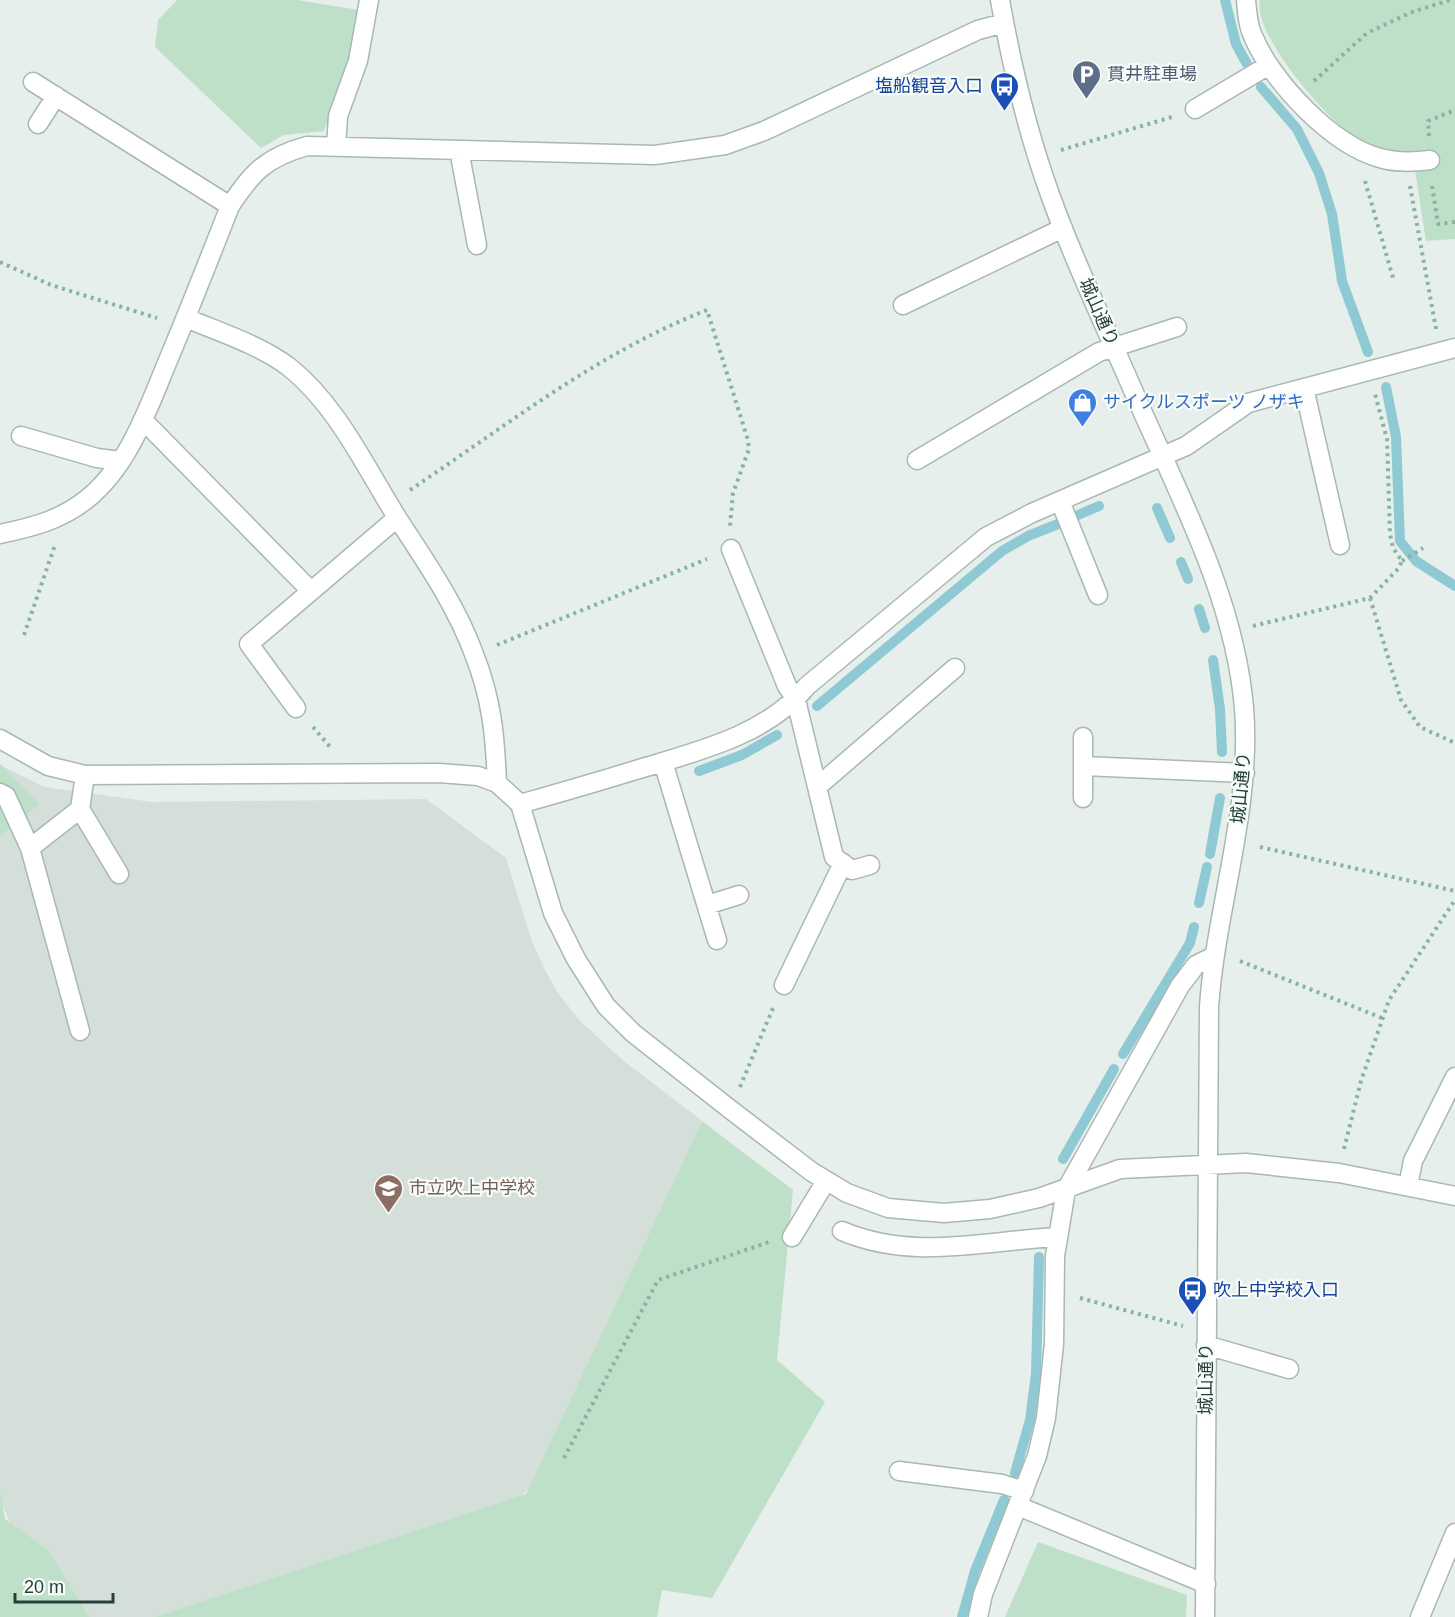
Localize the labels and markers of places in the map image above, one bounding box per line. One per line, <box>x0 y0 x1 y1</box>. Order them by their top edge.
parking icon: 貫井駐車場 <box>1070 58 1102 100</box>
place label: 貫井駐車場 <box>1107 64 1197 84</box>
bus stop icon: 塩船観音入口 <box>988 70 1020 112</box>
place label: 塩船観音入口 <box>875 76 983 96</box>
shop icon: サイクルスポーツ ノザキ <box>1066 386 1098 428</box>
place label: サイクルスポーツ ノザキ <box>1103 392 1305 412</box>
school or university icon: 市立吹上中学校 <box>372 1172 404 1214</box>
place label: 市立吹上中学校 <box>409 1178 535 1198</box>
bus stop icon: 吹上中学校入口 <box>1176 1274 1208 1316</box>
place label: 吹上中学校入口 <box>1213 1280 1339 1300</box>

